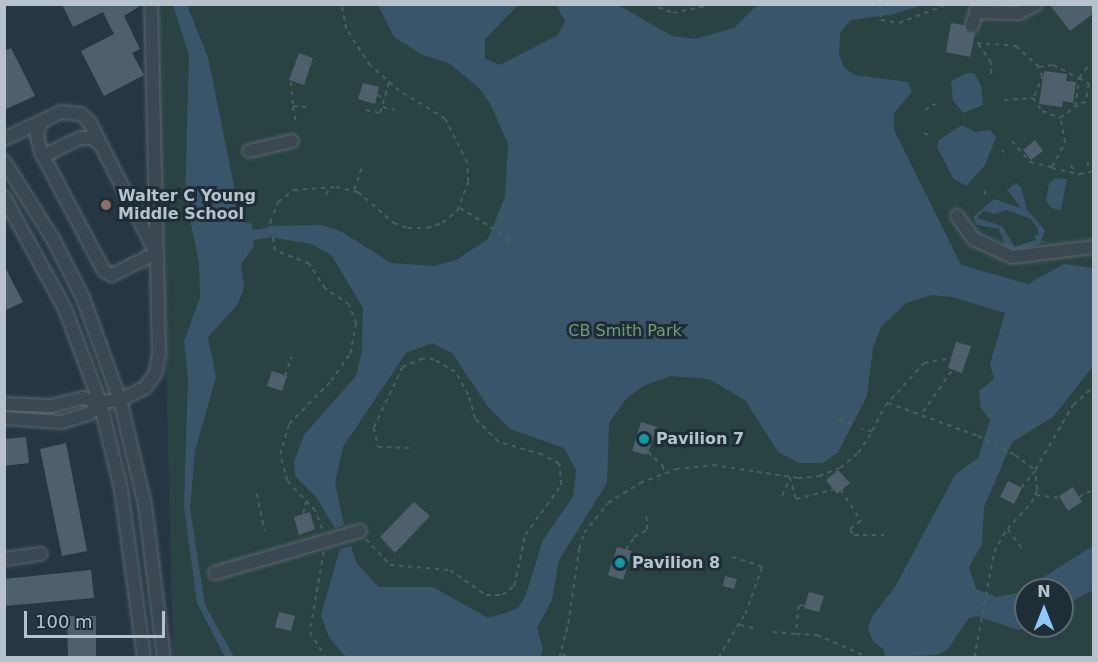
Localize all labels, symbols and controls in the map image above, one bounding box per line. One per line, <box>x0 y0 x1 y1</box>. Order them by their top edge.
place label: Walter C Young Middle School <box>118 186 256 224</box>
marker: Walter C Young Middle School <box>99 198 113 212</box>
park label: CB Smith Park <box>568 321 682 341</box>
place label: Pavilion 7 <box>656 429 744 449</box>
marker: Pavilion 7 <box>637 432 651 446</box>
place label: Pavilion 8 <box>632 553 720 573</box>
marker: Pavilion 8 <box>613 556 627 570</box>
north arrow <box>1014 578 1074 638</box>
text: N <box>1037 582 1051 601</box>
scale bar <box>27 599 168 637</box>
text: 100 m <box>35 611 93 632</box>

